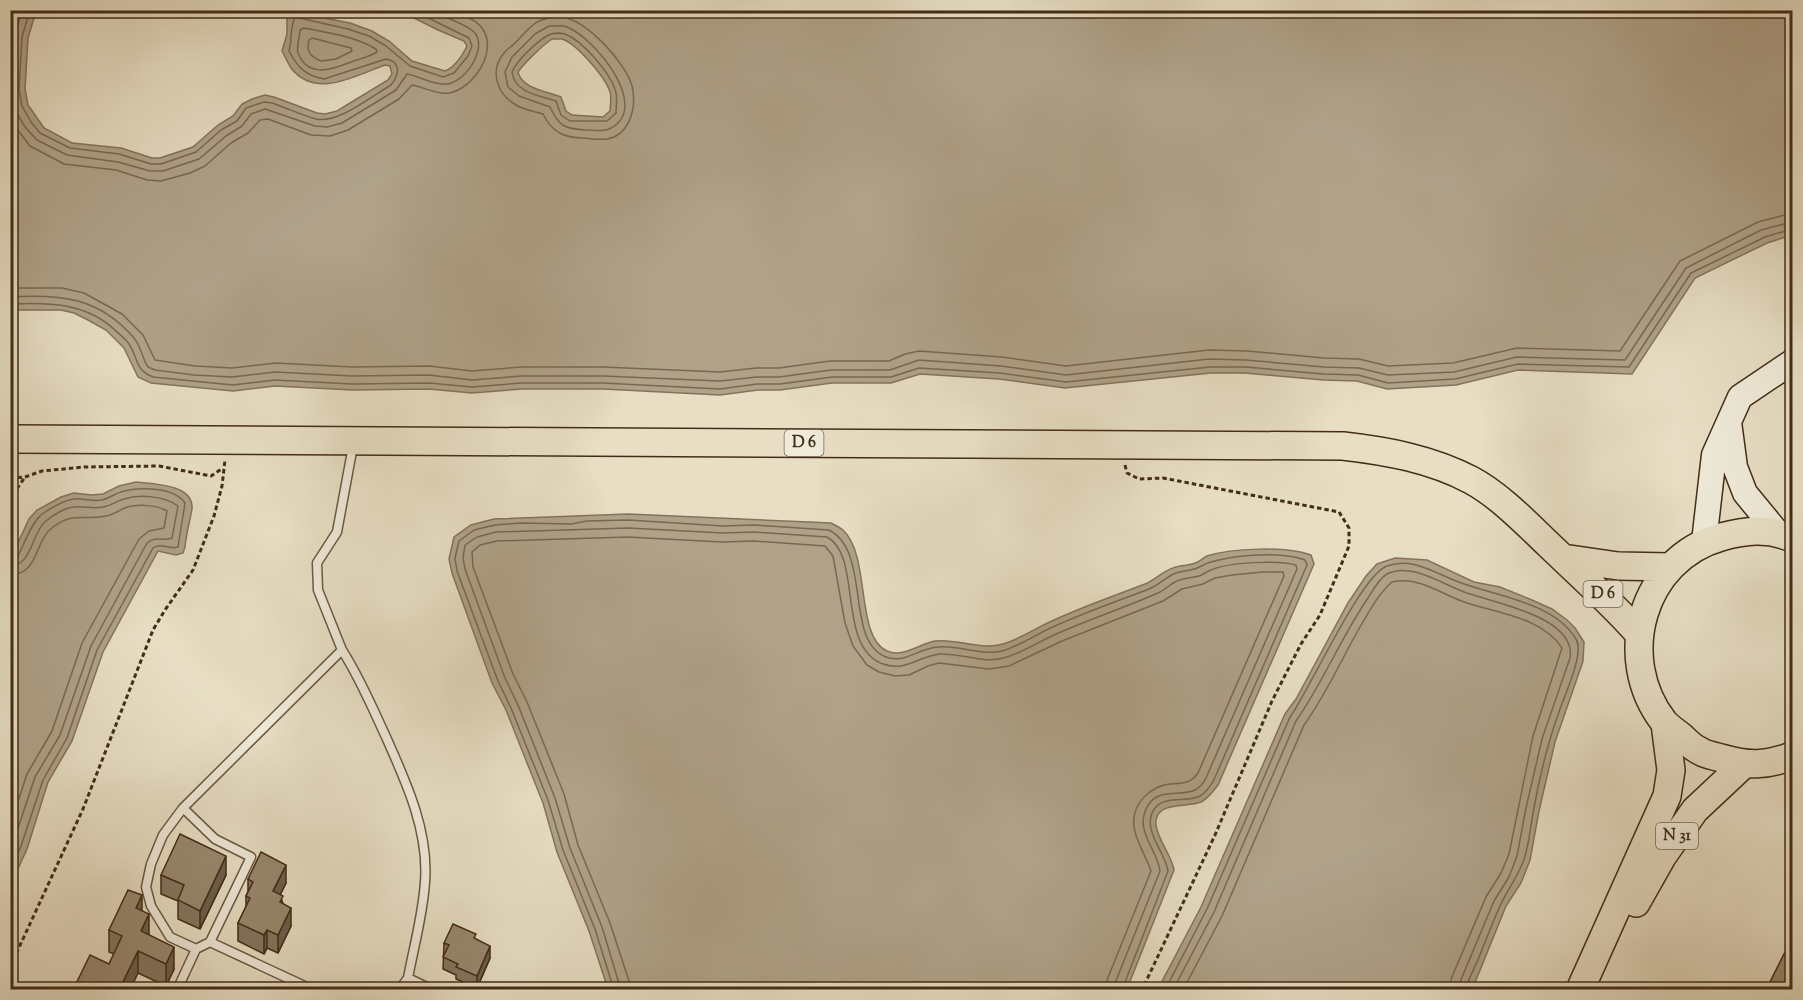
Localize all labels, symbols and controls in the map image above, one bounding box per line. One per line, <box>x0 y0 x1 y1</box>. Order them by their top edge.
road number: D 6 <box>784 430 824 456</box>
road number: D 6 <box>1584 581 1622 607</box>
road number: N 31 <box>1656 823 1698 849</box>

